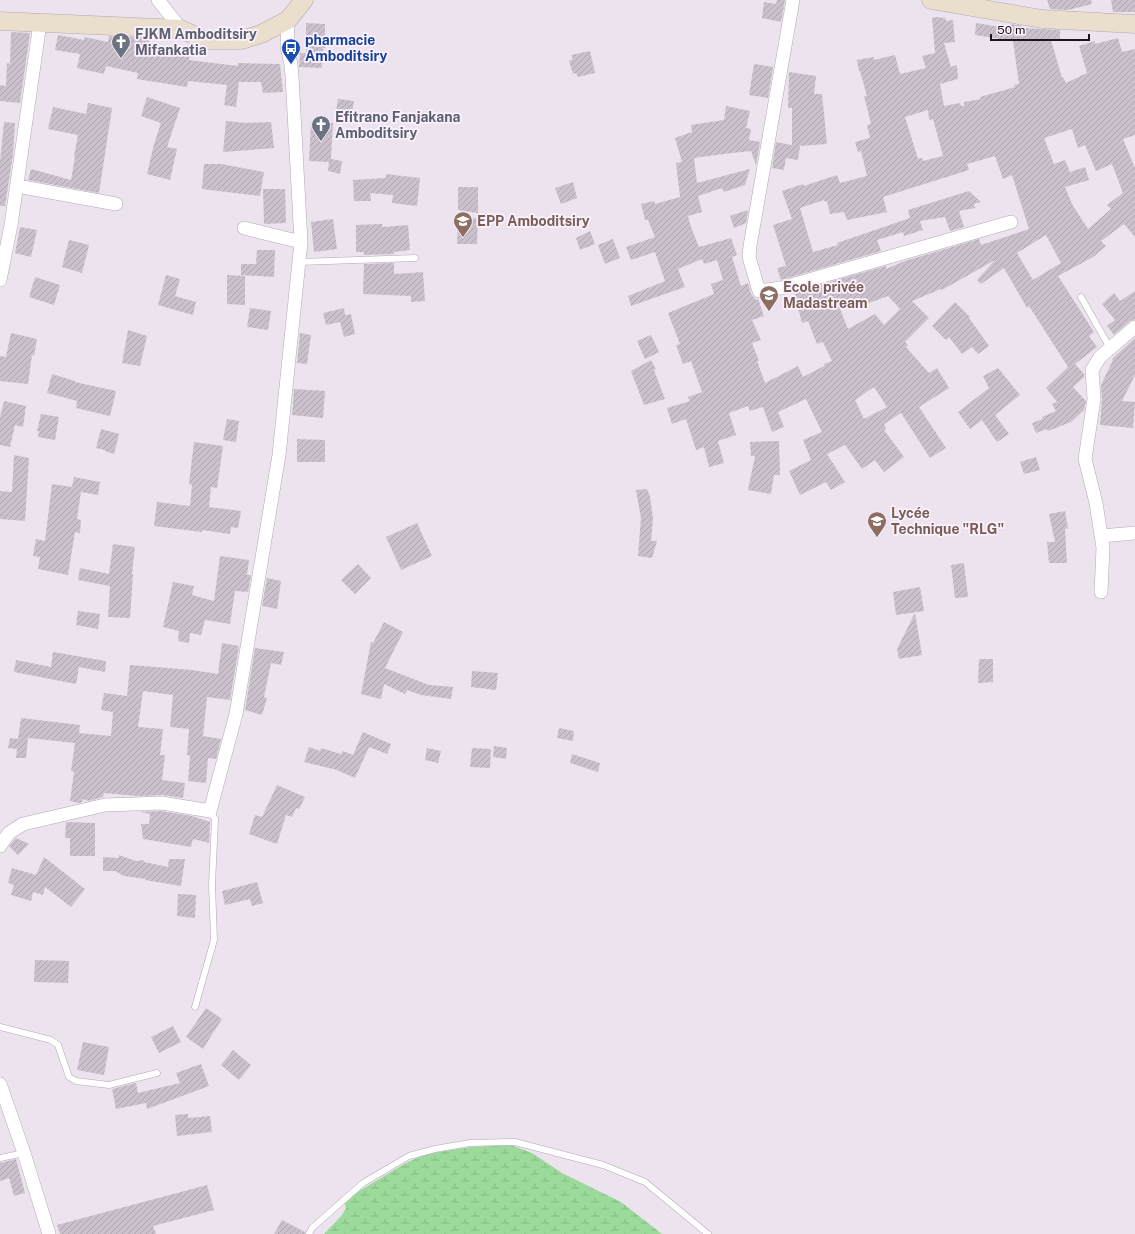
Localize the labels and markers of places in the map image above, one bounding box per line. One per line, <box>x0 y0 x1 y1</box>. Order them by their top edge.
place label: FJKM Amboditsiry Mifankatia <box>135 26 257 58</box>
church icon: FJKM Amboditsiry Mifankatia <box>110 31 132 59</box>
place label: pharmacie Amboditsiry <box>305 32 387 64</box>
bus stop icon: pharmacie Amboditsiry <box>280 37 302 65</box>
place label: Efitrano Fanjakana Amboditsiry <box>335 109 460 141</box>
church icon: Efitrano Fanjakana Amboditsiry <box>310 114 332 142</box>
school or university icon: EPP Amboditsiry <box>452 210 474 238</box>
place label: EPP Amboditsiry <box>477 213 590 229</box>
place label: Ecole privée Madastream <box>783 279 868 311</box>
school or university icon: Ecole privée Madastream <box>758 284 780 312</box>
place label: Lycée Technique "RLG" <box>891 505 1004 537</box>
school or university icon: Lycée Technique "RLG" <box>866 510 888 538</box>

